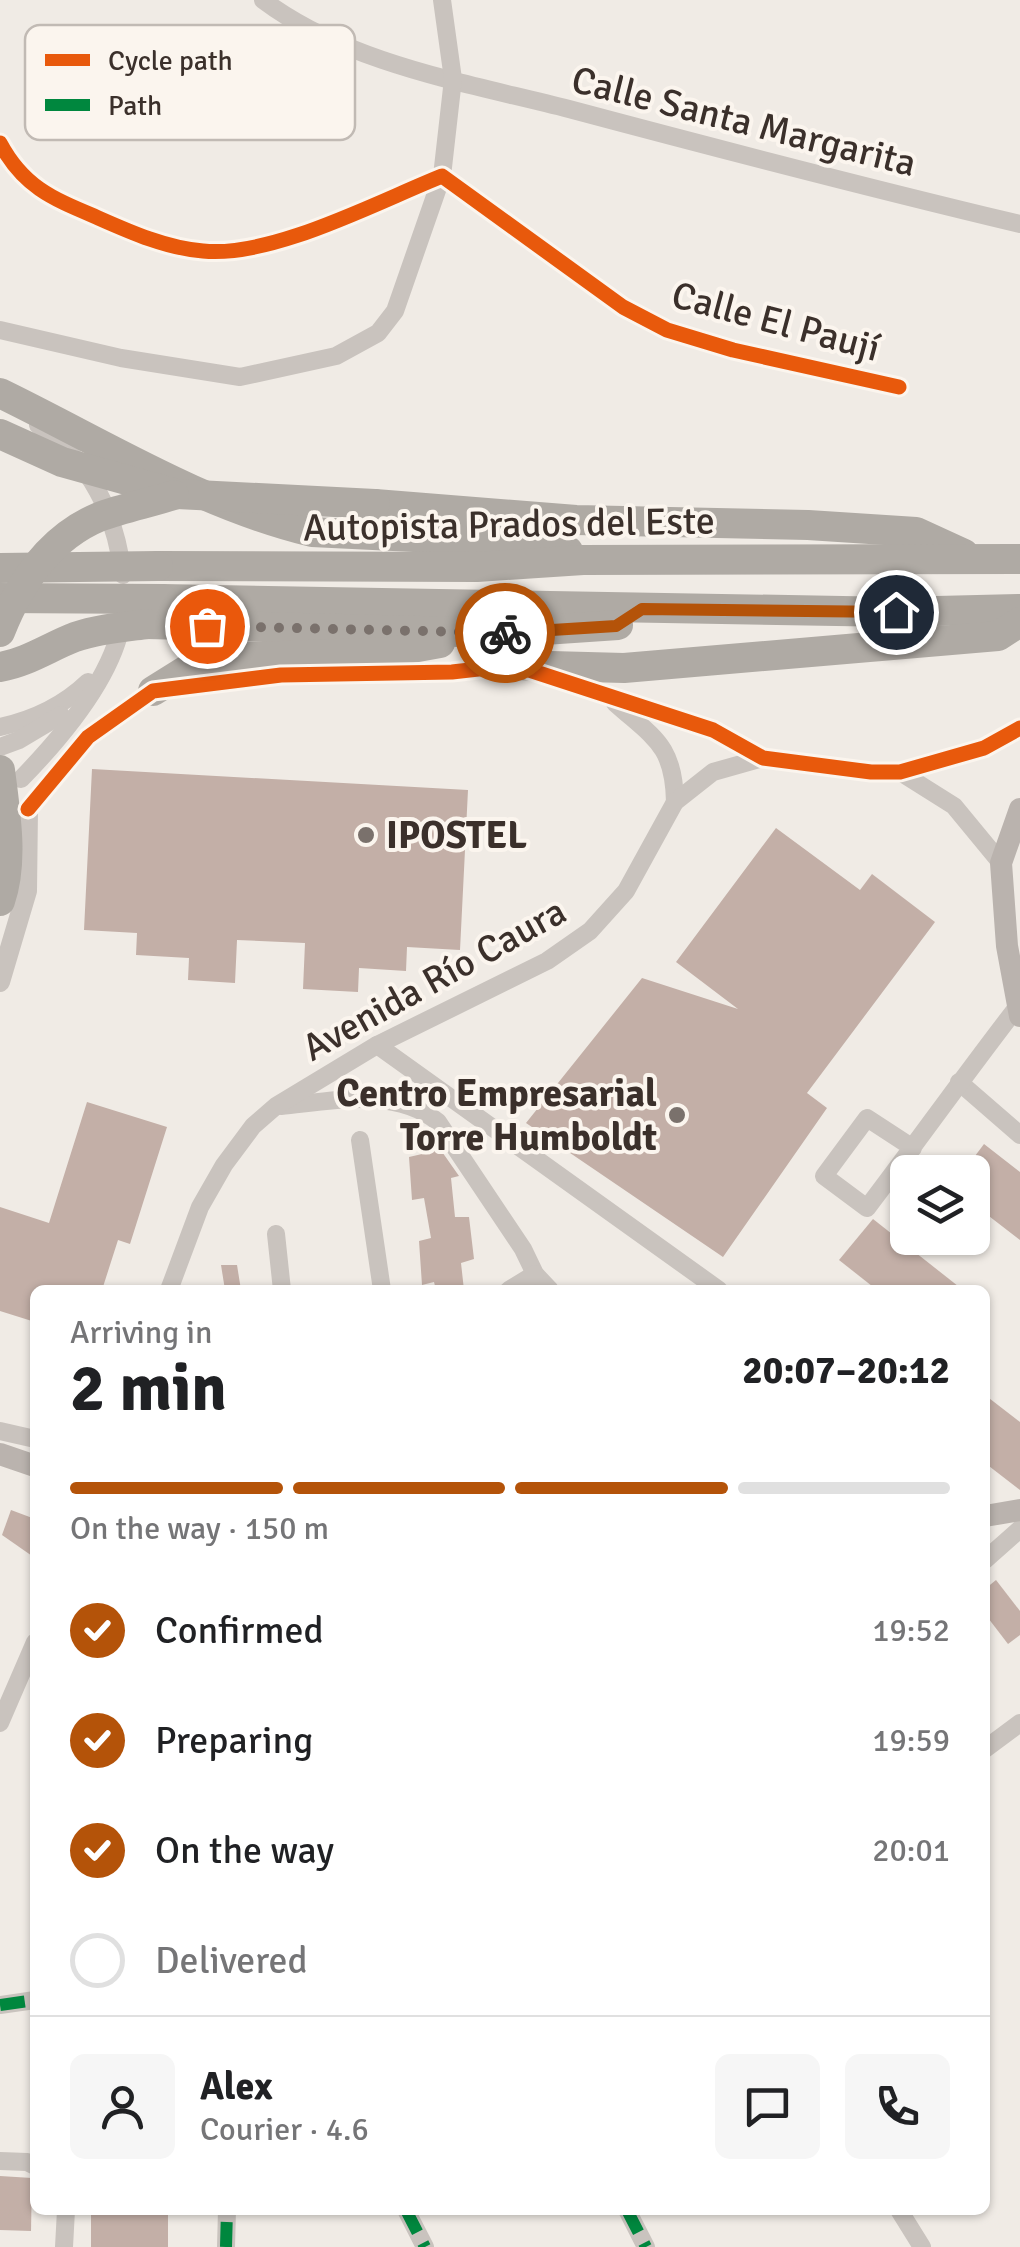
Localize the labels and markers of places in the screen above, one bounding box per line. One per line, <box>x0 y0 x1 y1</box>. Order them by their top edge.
pin <box>854 570 939 655</box>
pin <box>165 584 250 669</box>
place label: IPOSTEL <box>386 812 527 859</box>
marker: IPOSTEL <box>355 824 377 846</box>
place label: Centro Empresarial Torre Humboldt <box>336 1070 657 1161</box>
marker: Centro Empresarial Torre Humboldt <box>666 1104 688 1126</box>

